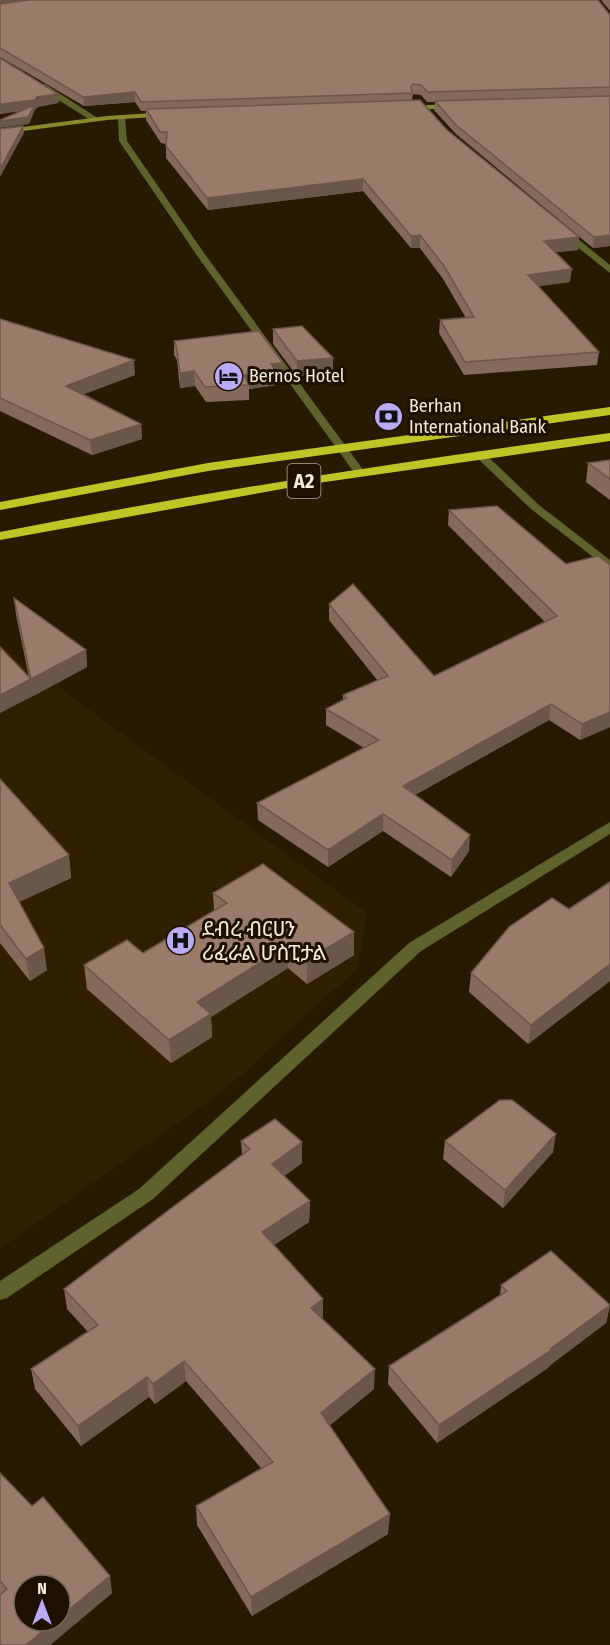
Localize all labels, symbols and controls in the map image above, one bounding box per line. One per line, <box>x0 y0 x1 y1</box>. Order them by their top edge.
hotel icon: Bernos Hotel <box>212 360 244 392</box>
place label: Bernos Hotel <box>249 365 345 387</box>
place label: Berhan International Bank <box>409 395 546 438</box>
bank icon: Berhan International Bank <box>372 400 404 432</box>
road number: A2 <box>288 464 320 498</box>
place label: ደብረ ብርሀን ሪፈራል ሆስፒታል <box>202 916 326 966</box>
hospital icon: ደብረ ብርሀን ሪፈራል ሆስፒታል <box>165 925 197 957</box>
north arrow <box>12 1573 72 1633</box>
text: N <box>37 1579 47 1598</box>

